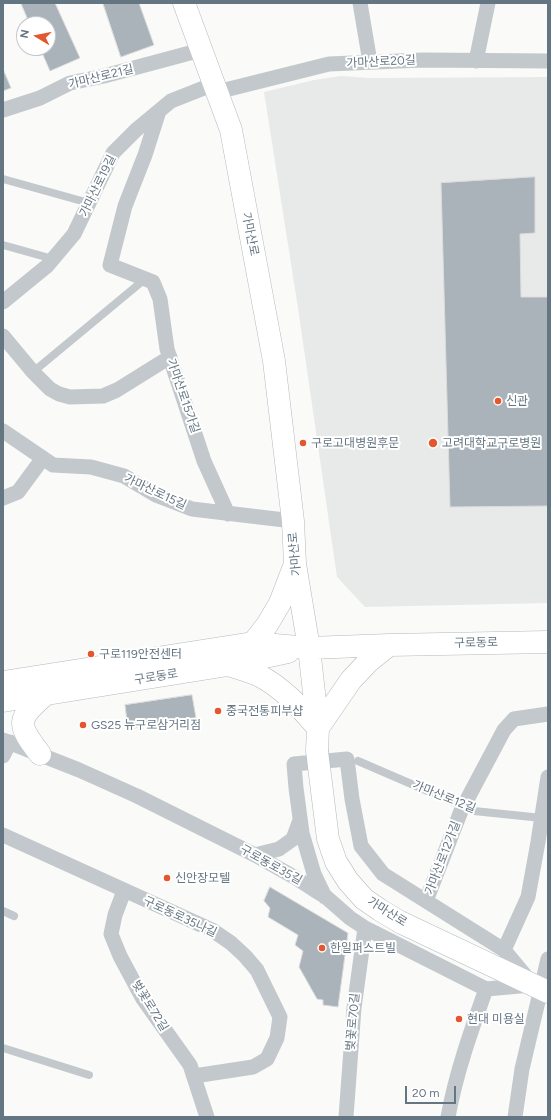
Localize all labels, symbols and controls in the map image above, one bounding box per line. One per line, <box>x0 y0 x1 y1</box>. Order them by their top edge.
north arrow <box>16 16 56 56</box>
text: N <box>18 29 32 39</box>
street label: 가마산로20길 <box>346 53 416 71</box>
street label: 가마산로21길 <box>67 62 135 92</box>
street label: 가마산로19길 <box>77 153 119 219</box>
street label: 가마산로 <box>239 211 261 257</box>
street label: 가마산로15가길 <box>163 357 203 435</box>
place label: 신관 <box>506 394 528 408</box>
marker: 신관 <box>493 396 503 406</box>
place label: 구로고대병원후문 <box>311 436 399 450</box>
place label: 고려대학교구로병원 <box>442 436 541 450</box>
marker: 고려대학교구로병원 <box>427 437 439 449</box>
marker: 구로고대병원후문 <box>298 438 308 448</box>
street label: 가마산로15길 <box>122 471 188 513</box>
street label: 가마산로 <box>286 531 304 577</box>
street label: 구로동로 <box>454 635 498 651</box>
place label: 구로119안전센터 <box>99 647 182 661</box>
marker: 구로119안전센터 <box>86 649 96 659</box>
street label: 구로동로 <box>133 666 179 688</box>
place label: 중국전통피부샵 <box>226 704 303 718</box>
marker: 중국전통피부샵 <box>213 706 223 716</box>
place label: GS25 뉴구로삼거리점 <box>91 718 201 732</box>
marker: GS25 뉴구로삼거리점 <box>78 720 88 730</box>
street label: 가마산로12길 <box>410 778 478 816</box>
street label: 가마산로12가길 <box>422 819 464 897</box>
street label: 구로동로35길 <box>237 842 305 888</box>
place label: 신안장모텔 <box>175 871 230 885</box>
marker: 신안장모텔 <box>162 873 172 883</box>
street label: 구로동로35나길 <box>141 894 219 940</box>
street label: 가마산로 <box>364 894 410 930</box>
place label: 한일퍼스트빌 <box>330 941 396 955</box>
marker: 한일퍼스트빌 <box>317 943 327 953</box>
street label: 벚꽃로72길 <box>129 978 171 1034</box>
street label: 벚꽃로70길 <box>343 992 363 1052</box>
place label: 현대 미용실 <box>467 1012 525 1026</box>
marker: 현대 미용실 <box>454 1014 464 1024</box>
scale bar <box>407 1078 458 1104</box>
text: 20 m <box>412 1086 440 1100</box>

